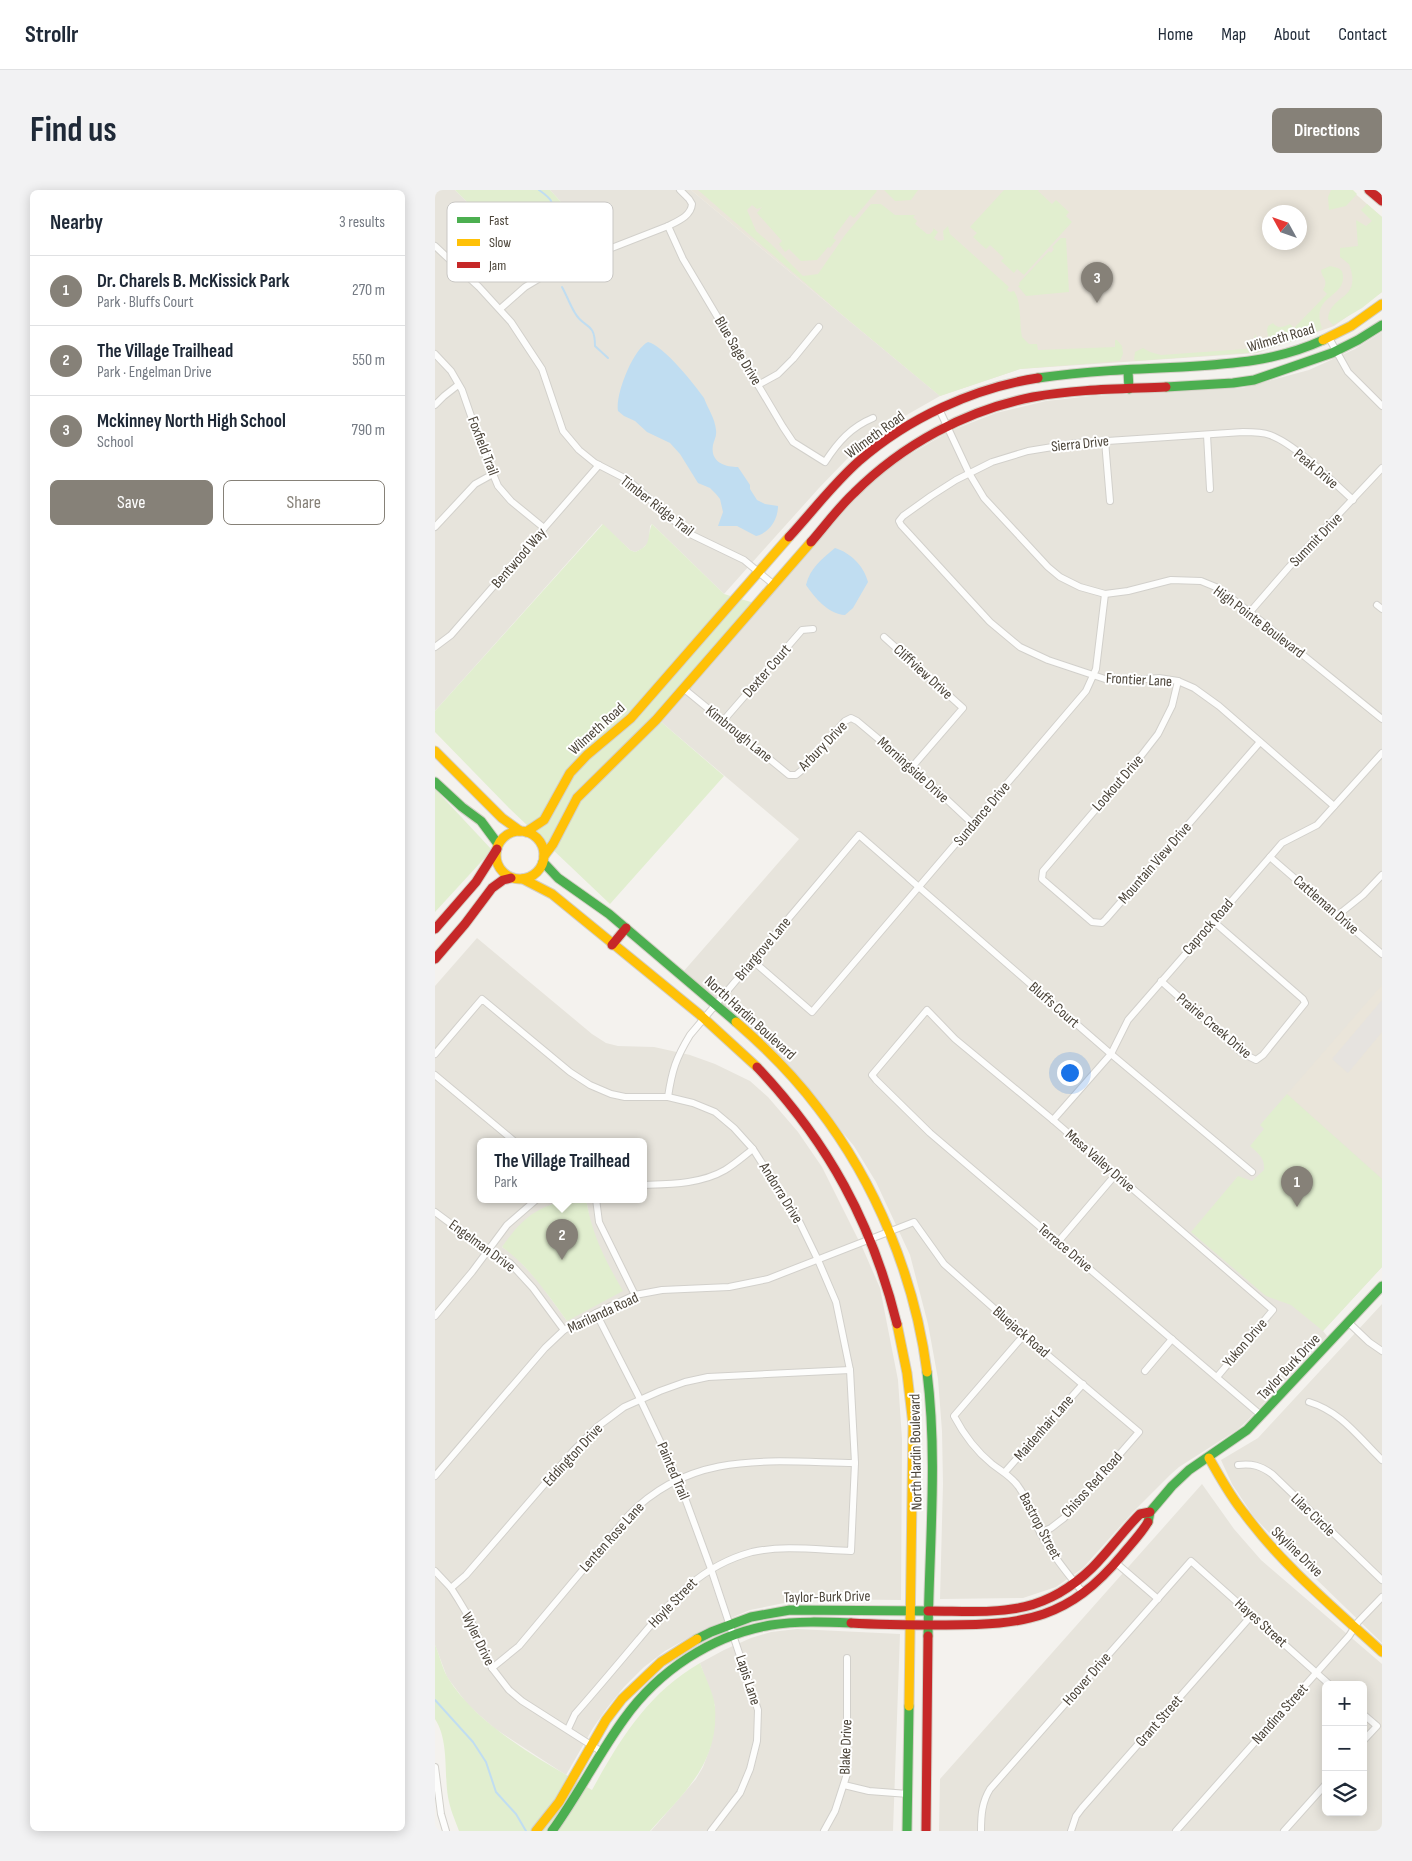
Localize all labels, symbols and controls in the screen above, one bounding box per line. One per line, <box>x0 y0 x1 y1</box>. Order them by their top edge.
text: Strollr <box>25 20 79 49</box>
text: Home <box>1158 24 1193 45</box>
text: Map <box>1221 24 1246 45</box>
text: About <box>1274 24 1310 45</box>
text: Contact <box>1338 24 1387 45</box>
button: Directions <box>1272 108 1382 153</box>
text: Find us <box>30 109 117 152</box>
legend <box>447 202 613 282</box>
north arrow <box>1262 205 1307 250</box>
text: Nearby <box>50 210 103 235</box>
text: Fast <box>489 212 509 229</box>
text: 3 results <box>339 213 385 232</box>
text: Slow <box>489 234 511 251</box>
text: Jam <box>488 257 506 274</box>
pin: 3 <box>1081 262 1113 303</box>
text: Dr. Charels B. McKissick Park <box>97 270 290 293</box>
text: 1 <box>63 281 69 300</box>
text: 270 m <box>352 281 385 300</box>
text: Park · Bluffs Court <box>97 293 194 312</box>
street label: Blue Sage Drive <box>710 313 766 389</box>
street label: Wilmeth Road <box>1245 319 1317 357</box>
text: The Village Trailhead <box>97 340 233 363</box>
text: 2 <box>62 351 70 370</box>
text: 550 m <box>352 351 385 370</box>
text: Park · Engelman Drive <box>97 363 212 382</box>
street label: Wilmeth Road <box>841 407 909 463</box>
text: Mckinney North High School <box>97 410 286 433</box>
street label: Foxfield Trail <box>463 414 503 478</box>
text: 3 <box>62 421 70 440</box>
text: 790 m <box>352 421 385 440</box>
street label: Sierra Drive <box>1050 432 1110 456</box>
text: School <box>97 433 133 452</box>
street label: Peak Drive <box>1290 445 1342 493</box>
street label: Timber Ridge Trail <box>616 471 698 541</box>
button: Save <box>50 480 213 525</box>
button: Share <box>223 480 385 525</box>
street label: Summit Drive <box>1286 509 1346 571</box>
street label: Bentwood Way <box>488 524 551 592</box>
street label: High Pointe Boulevard <box>1210 581 1308 663</box>
street label: Dexter Court <box>739 640 796 702</box>
street label: Cliffview Drive <box>889 640 957 704</box>
street label: Frontier Lane <box>1105 669 1173 691</box>
street label: Wilmeth Road <box>565 699 629 759</box>
street label: Kimbrough Lane <box>702 701 776 767</box>
street label: Arbury Drive <box>794 717 851 776</box>
street label: Morningside Drive <box>873 733 953 807</box>
street label: Lookout Drive <box>1088 751 1148 815</box>
street label: Sundance Drive <box>950 778 1014 850</box>
street label: Mountain View Drive <box>1114 818 1196 908</box>
street label: Cattleman Drive <box>1289 871 1363 939</box>
street label: Caprock Road <box>1178 895 1238 959</box>
street label: Briargrove Lane <box>731 913 795 985</box>
street label: North Hardin Boulevard <box>700 972 800 1064</box>
street label: Bluffs Court <box>1025 978 1083 1032</box>
street label: Prairie Creek Drive <box>1173 989 1255 1063</box>
your location <box>1057 1060 1083 1086</box>
street label: Mesa Valley Drive <box>1061 1126 1139 1196</box>
popup <box>477 1138 647 1203</box>
text: The Village Trailhead <box>494 1150 630 1173</box>
street label: Andorra Drive <box>754 1158 807 1227</box>
pin: 1 <box>1281 1166 1313 1207</box>
text: Park <box>494 1173 517 1192</box>
street label: Engelman Drive <box>445 1215 519 1277</box>
pin: 2 <box>546 1219 578 1260</box>
street label: Terrace Drive <box>1034 1220 1096 1276</box>
street label: Marilanda Road <box>564 1288 642 1338</box>
street label: Bluejack Road <box>989 1302 1053 1362</box>
street label: Yukon Drive <box>1219 1315 1271 1371</box>
street label: Taylor Burk Drive <box>1253 1330 1325 1404</box>
street label: Maidenhair Lane <box>1010 1391 1078 1465</box>
street label: North Hardin Boulevard <box>905 1394 927 1510</box>
street label: Eddington Drive <box>539 1419 607 1491</box>
street label: Painted Trail <box>652 1439 694 1503</box>
street label: Chisos Red Road <box>1057 1448 1127 1522</box>
street label: Bastrop Street <box>1014 1489 1066 1563</box>
street label: Lilac Circle <box>1287 1489 1339 1541</box>
street label: Lenten Rose Lane <box>576 1498 648 1576</box>
street label: Skyline Drive <box>1267 1523 1327 1581</box>
street label: Hoyle Street <box>645 1574 702 1632</box>
street label: Taylor-Burk Drive <box>783 1587 871 1607</box>
street label: Hayes Street <box>1231 1594 1292 1652</box>
street label: Wyler Drive <box>457 1609 499 1669</box>
street label: Hoover Drive <box>1059 1648 1115 1710</box>
street label: Lapis Lane <box>731 1652 765 1708</box>
street label: Nandina Street <box>1248 1679 1312 1748</box>
map controls <box>1322 1681 1367 1816</box>
button: + <box>1322 1681 1367 1726</box>
street label: Grant Street <box>1131 1691 1187 1751</box>
street label: Blake Drive <box>836 1719 856 1775</box>
button: − <box>1322 1726 1367 1771</box>
button: layers <box>1322 1771 1367 1816</box>

